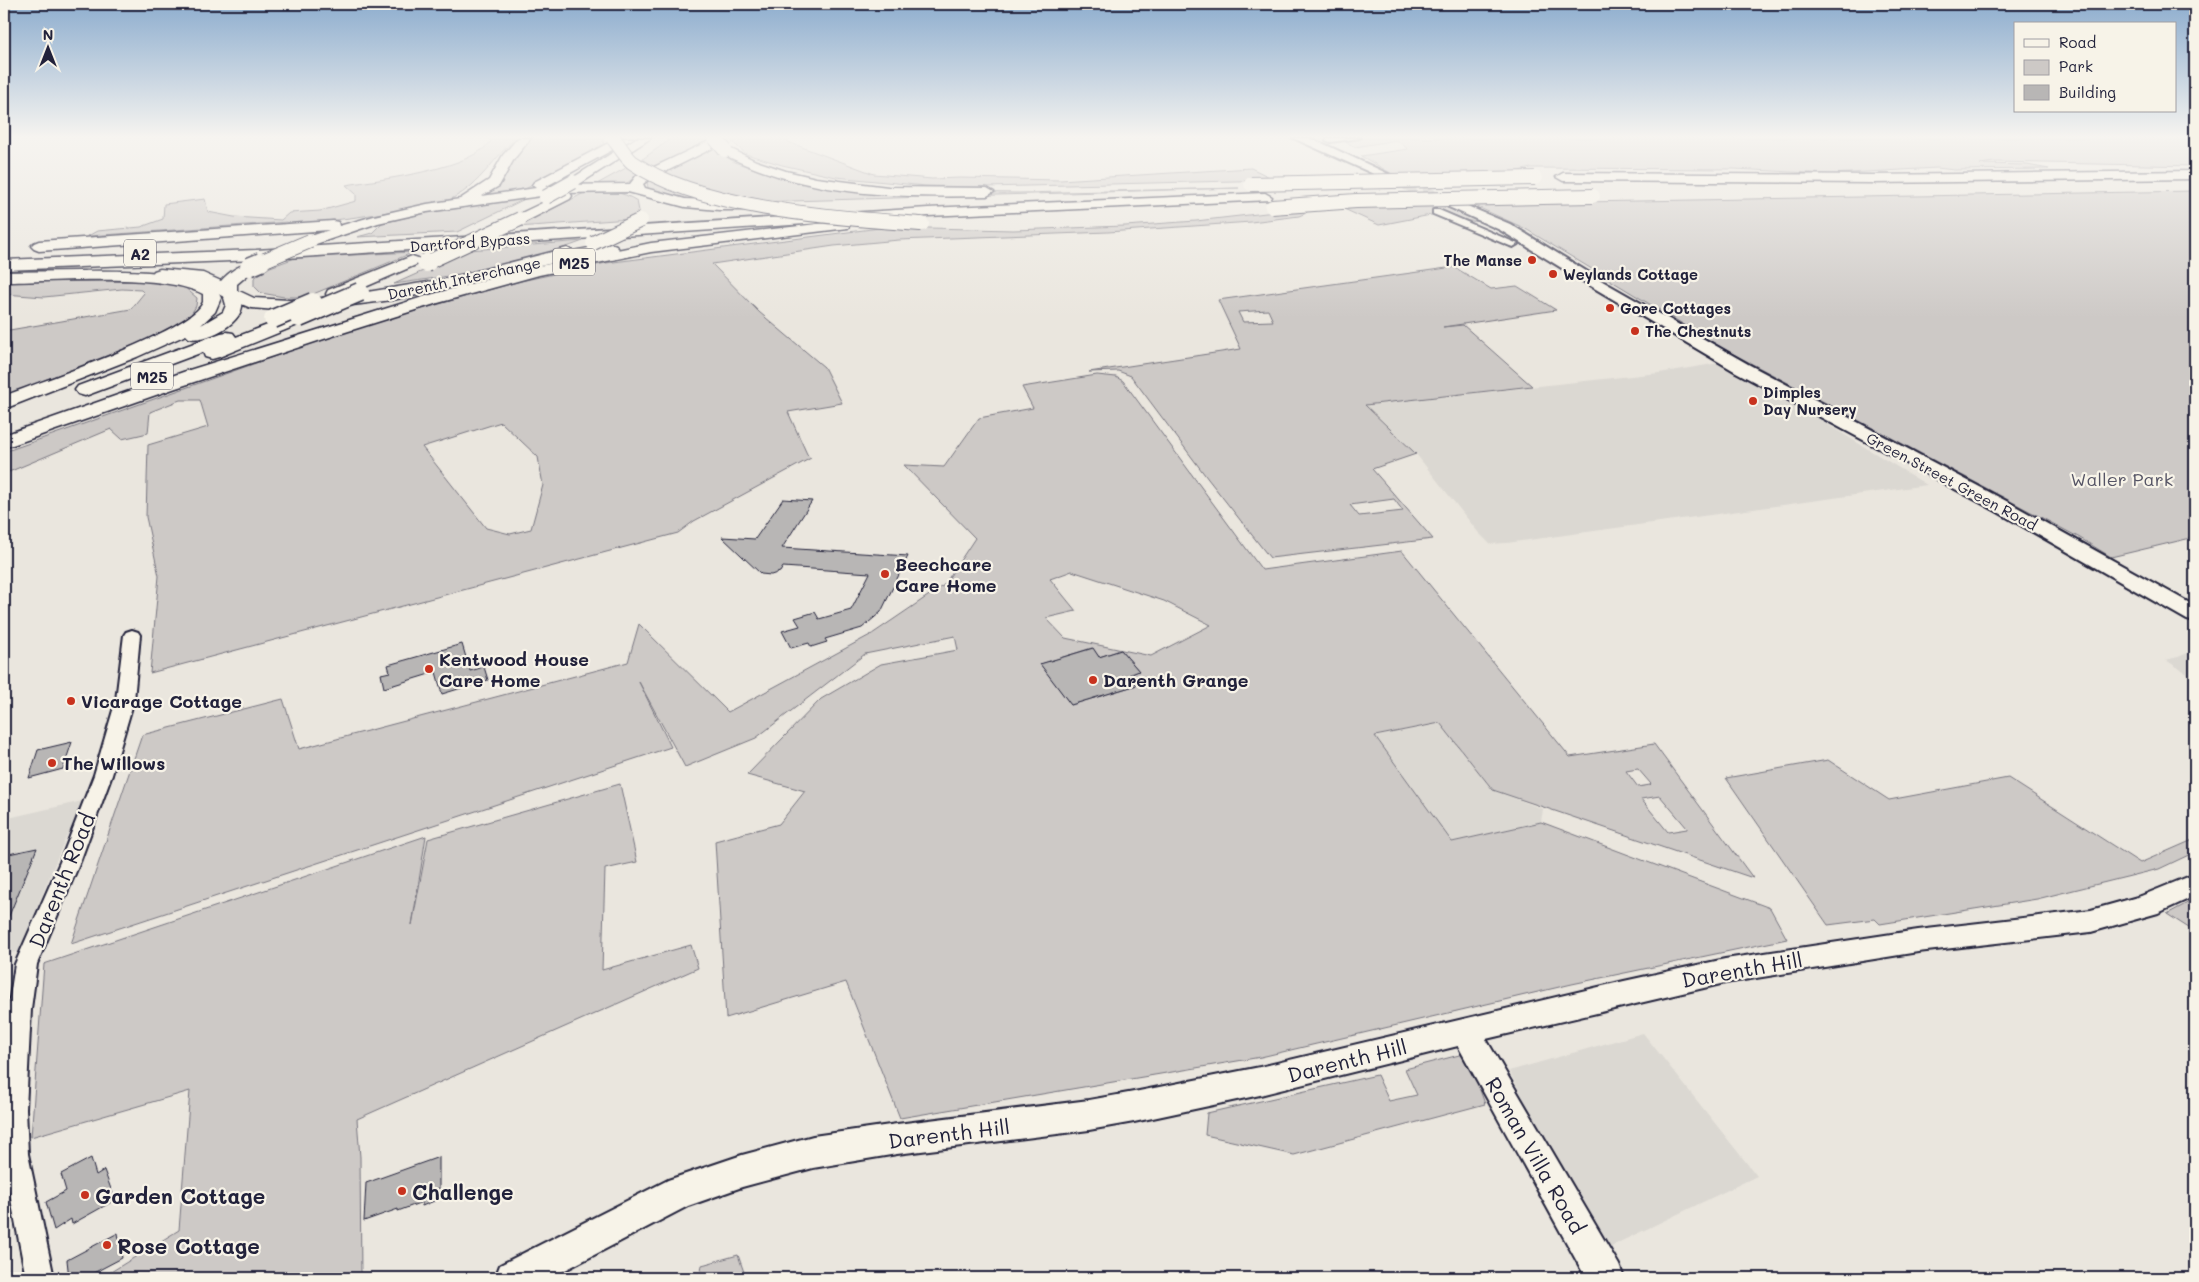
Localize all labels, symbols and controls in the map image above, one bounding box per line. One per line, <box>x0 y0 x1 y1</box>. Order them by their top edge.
north arrow <box>22 22 72 72</box>
legend <box>2014 22 2176 112</box>
text: N <box>43 25 53 44</box>
text: Road <box>2059 32 2096 52</box>
text: Park <box>2059 56 2093 76</box>
text: Building <box>2059 82 2116 102</box>
street label: Dartford Bypass <box>409 228 531 256</box>
road number: A2 <box>124 240 156 266</box>
road number: M25 <box>553 248 595 276</box>
place label: The Manse <box>1444 250 1522 270</box>
street label: Darenth Interchange <box>386 252 542 304</box>
marker: The Manse <box>1526 254 1538 266</box>
place label: Weylands Cottage <box>1563 264 1698 284</box>
marker: Weylands Cottage <box>1547 268 1559 280</box>
place label: Gore Cottages <box>1620 298 1731 318</box>
marker: Gore Cottages <box>1604 302 1616 314</box>
place label: The Chestnuts <box>1645 321 1751 341</box>
marker: The Chestnuts <box>1629 325 1641 337</box>
road number: M25 <box>131 362 173 390</box>
place label: Dimples Day Nursery <box>1763 382 1857 419</box>
marker: Dimples Day Nursery <box>1747 395 1759 407</box>
street label: Green Street Green Road <box>1863 427 2041 535</box>
park label: Waller Park <box>2071 467 2173 491</box>
place label: Beechcare Care Home <box>895 552 997 597</box>
marker: Beechcare Care Home <box>879 568 891 580</box>
place label: Kentwood House Care Home <box>439 647 589 692</box>
marker: Kentwood House Care Home <box>423 663 435 675</box>
place label: Darenth Grange <box>1103 668 1249 692</box>
marker: Darenth Grange <box>1087 674 1099 686</box>
place label: Vicarage Cottage <box>81 689 242 713</box>
marker: Vicarage Cottage <box>65 695 77 707</box>
place label: The Willows <box>62 751 165 775</box>
marker: The Willows <box>46 757 58 769</box>
street label: Darenth Road <box>22 809 100 951</box>
street label: Darenth Hill <box>1679 945 1805 993</box>
street label: Darenth Hill <box>1284 1032 1410 1088</box>
street label: Roman Villa Road <box>1480 1072 1592 1238</box>
street label: Darenth Hill <box>887 1112 1011 1154</box>
place label: Challenge <box>412 1178 514 1205</box>
place label: Garden Cottage <box>95 1182 265 1209</box>
marker: Challenge <box>396 1185 408 1197</box>
marker: Garden Cottage <box>79 1189 91 1201</box>
place label: Rose Cottage <box>117 1232 260 1259</box>
marker: Rose Cottage <box>101 1239 113 1251</box>

